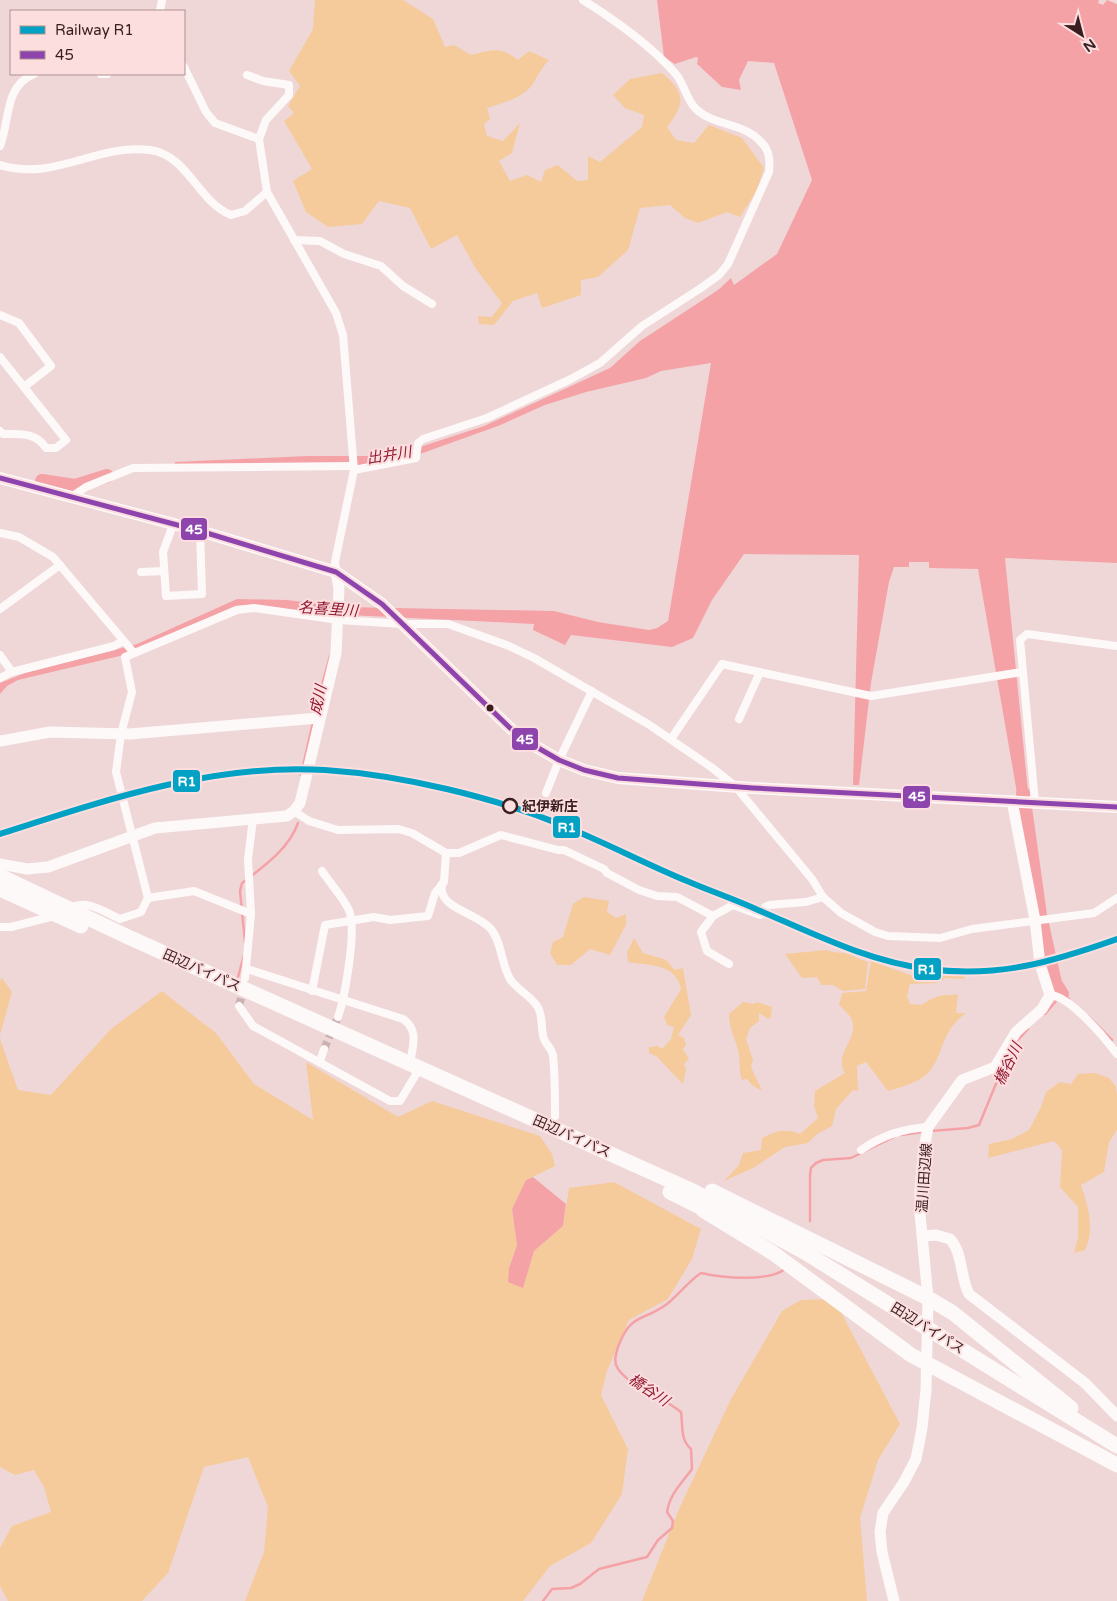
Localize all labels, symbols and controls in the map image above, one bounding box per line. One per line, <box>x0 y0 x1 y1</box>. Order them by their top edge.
legend <box>10 10 185 75</box>
north arrow <box>1057 10 1107 60</box>
text: Railway R1 <box>55 21 134 39</box>
text: N <box>1080 35 1099 55</box>
text: 45 <box>55 46 74 64</box>
water label: 出井川 <box>365 442 415 467</box>
line badge: 45 <box>180 517 208 541</box>
text: 45 <box>185 521 203 538</box>
water label: 名喜里川 <box>297 598 361 620</box>
water label: 成川 <box>306 682 330 717</box>
unlabelled marker <box>485 703 495 713</box>
line badge: 45 <box>511 727 539 751</box>
text: 45 <box>516 731 534 748</box>
line badge: R1 <box>172 769 201 793</box>
text: R1 <box>178 773 196 790</box>
line badge: 45 <box>902 785 931 809</box>
text: 45 <box>908 788 926 805</box>
marker: 紀伊新庄 <box>502 798 518 814</box>
place label: 紀伊新庄 <box>522 798 578 815</box>
line badge: R1 <box>552 815 581 839</box>
text: R1 <box>558 819 576 836</box>
street label: 田辺バイパス <box>160 946 244 995</box>
line badge: R1 <box>913 957 942 981</box>
text: R1 <box>918 961 936 978</box>
water label: 橋谷川 <box>990 1038 1027 1088</box>
street label: 田辺バイパス <box>530 1112 614 1161</box>
street label: 温川田辺線 <box>914 1143 935 1214</box>
street label: 田辺バイパス <box>888 1299 968 1358</box>
water label: 橋谷川 <box>625 1370 674 1411</box>

